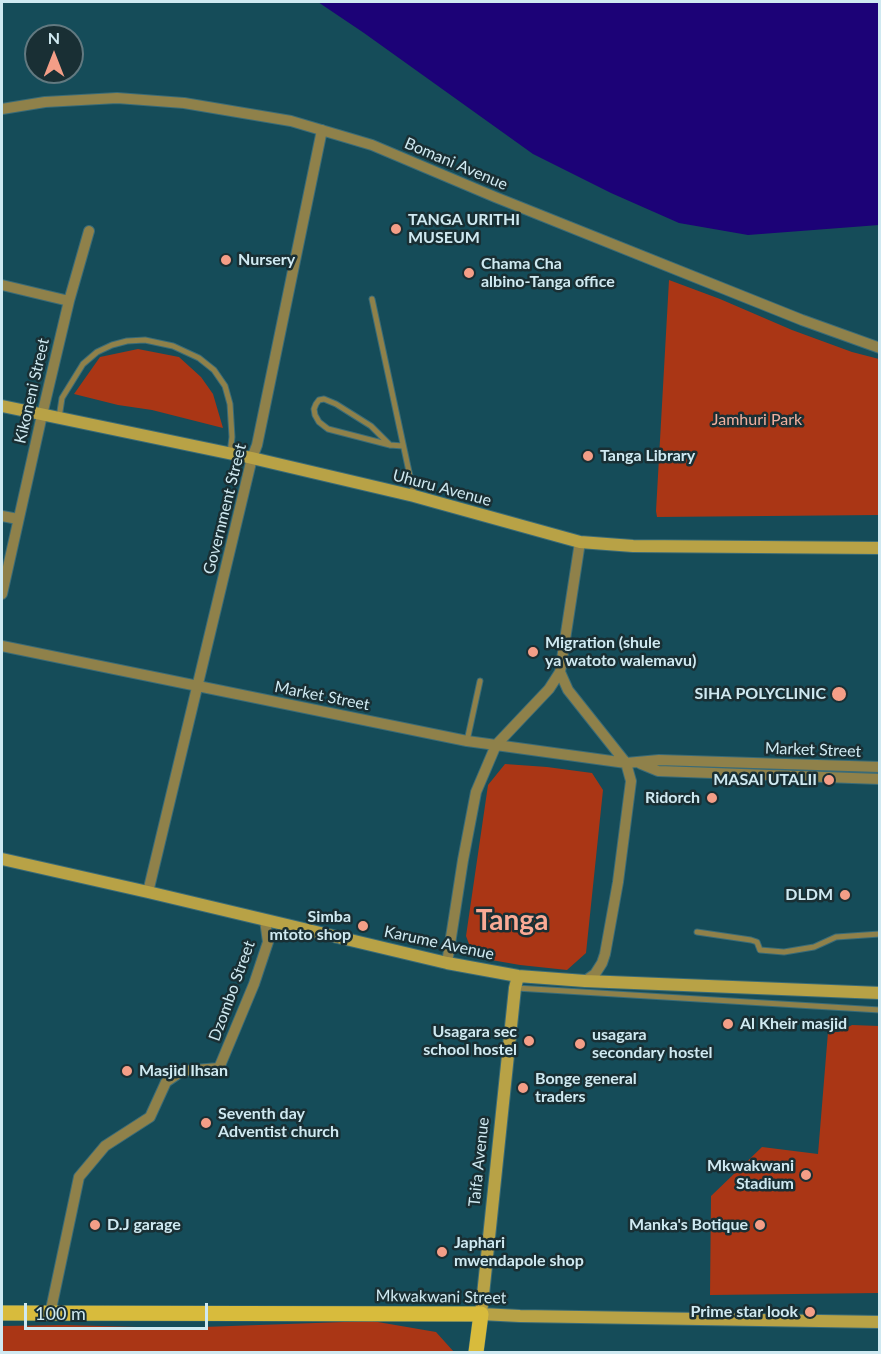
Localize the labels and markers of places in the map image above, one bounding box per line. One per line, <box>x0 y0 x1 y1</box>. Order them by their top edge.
place label: TANGA URITHI MUSEUM <box>408 210 520 248</box>
marker: TANGA URITHI MUSEUM <box>389 222 403 236</box>
place label: Nursery <box>238 250 295 270</box>
marker: Nursery <box>219 253 233 267</box>
place label: Chama Cha albino-Tanga office <box>481 254 615 292</box>
marker: Chama Cha albino-Tanga office <box>462 266 476 280</box>
place label: Tanga Library <box>600 446 695 466</box>
marker: Tanga Library <box>581 449 595 463</box>
place label: Migration (shule ya watoto walemavu) <box>545 633 696 671</box>
marker: Migration (shule ya watoto walemavu) <box>526 645 540 659</box>
place label: SIHA POLYCLINIC <box>695 684 826 704</box>
marker: SIHA POLYCLINIC <box>830 685 848 703</box>
place label: MASAI UTALII <box>713 770 817 790</box>
marker: MASAI UTALII <box>822 773 836 787</box>
place label: Ridorch <box>645 788 700 808</box>
marker: Ridorch <box>705 791 719 805</box>
place label: DLDM <box>785 885 833 905</box>
marker: DLDM <box>838 888 852 902</box>
place label: Simba mtoto shop <box>269 907 351 945</box>
marker: Simba mtoto shop <box>356 919 370 933</box>
place label: Al Kheir masjid <box>740 1014 847 1034</box>
marker: Al Kheir masjid <box>721 1017 735 1031</box>
place label: Usagara sec school hostel <box>423 1022 517 1060</box>
place label: usagara secondary hostel <box>592 1025 713 1063</box>
marker: Usagara sec school hostel <box>522 1034 536 1048</box>
marker: usagara secondary hostel <box>573 1037 587 1051</box>
place label: Masjid Ihsan <box>139 1061 228 1081</box>
marker: Masjid Ihsan <box>120 1064 134 1078</box>
place label: Bonge general traders <box>535 1069 637 1107</box>
marker: Bonge general traders <box>516 1081 530 1095</box>
place label: Seventh day Adventist church <box>218 1104 339 1142</box>
marker: Seventh day Adventist church <box>199 1116 213 1130</box>
place label: Mkwakwani Stadium <box>707 1156 794 1194</box>
marker: Mkwakwani Stadium <box>799 1168 813 1182</box>
place label: D.J garage <box>107 1215 181 1235</box>
place label: Manka's Botique <box>629 1215 748 1235</box>
marker: D.J garage <box>88 1218 102 1232</box>
marker: Manka's Botique <box>753 1218 767 1232</box>
place label: Japhari mwendapole shop <box>454 1233 584 1271</box>
marker: Japhari mwendapole shop <box>435 1245 449 1259</box>
place label: Prime star look <box>690 1302 798 1322</box>
marker: Prime star look <box>803 1305 817 1319</box>

